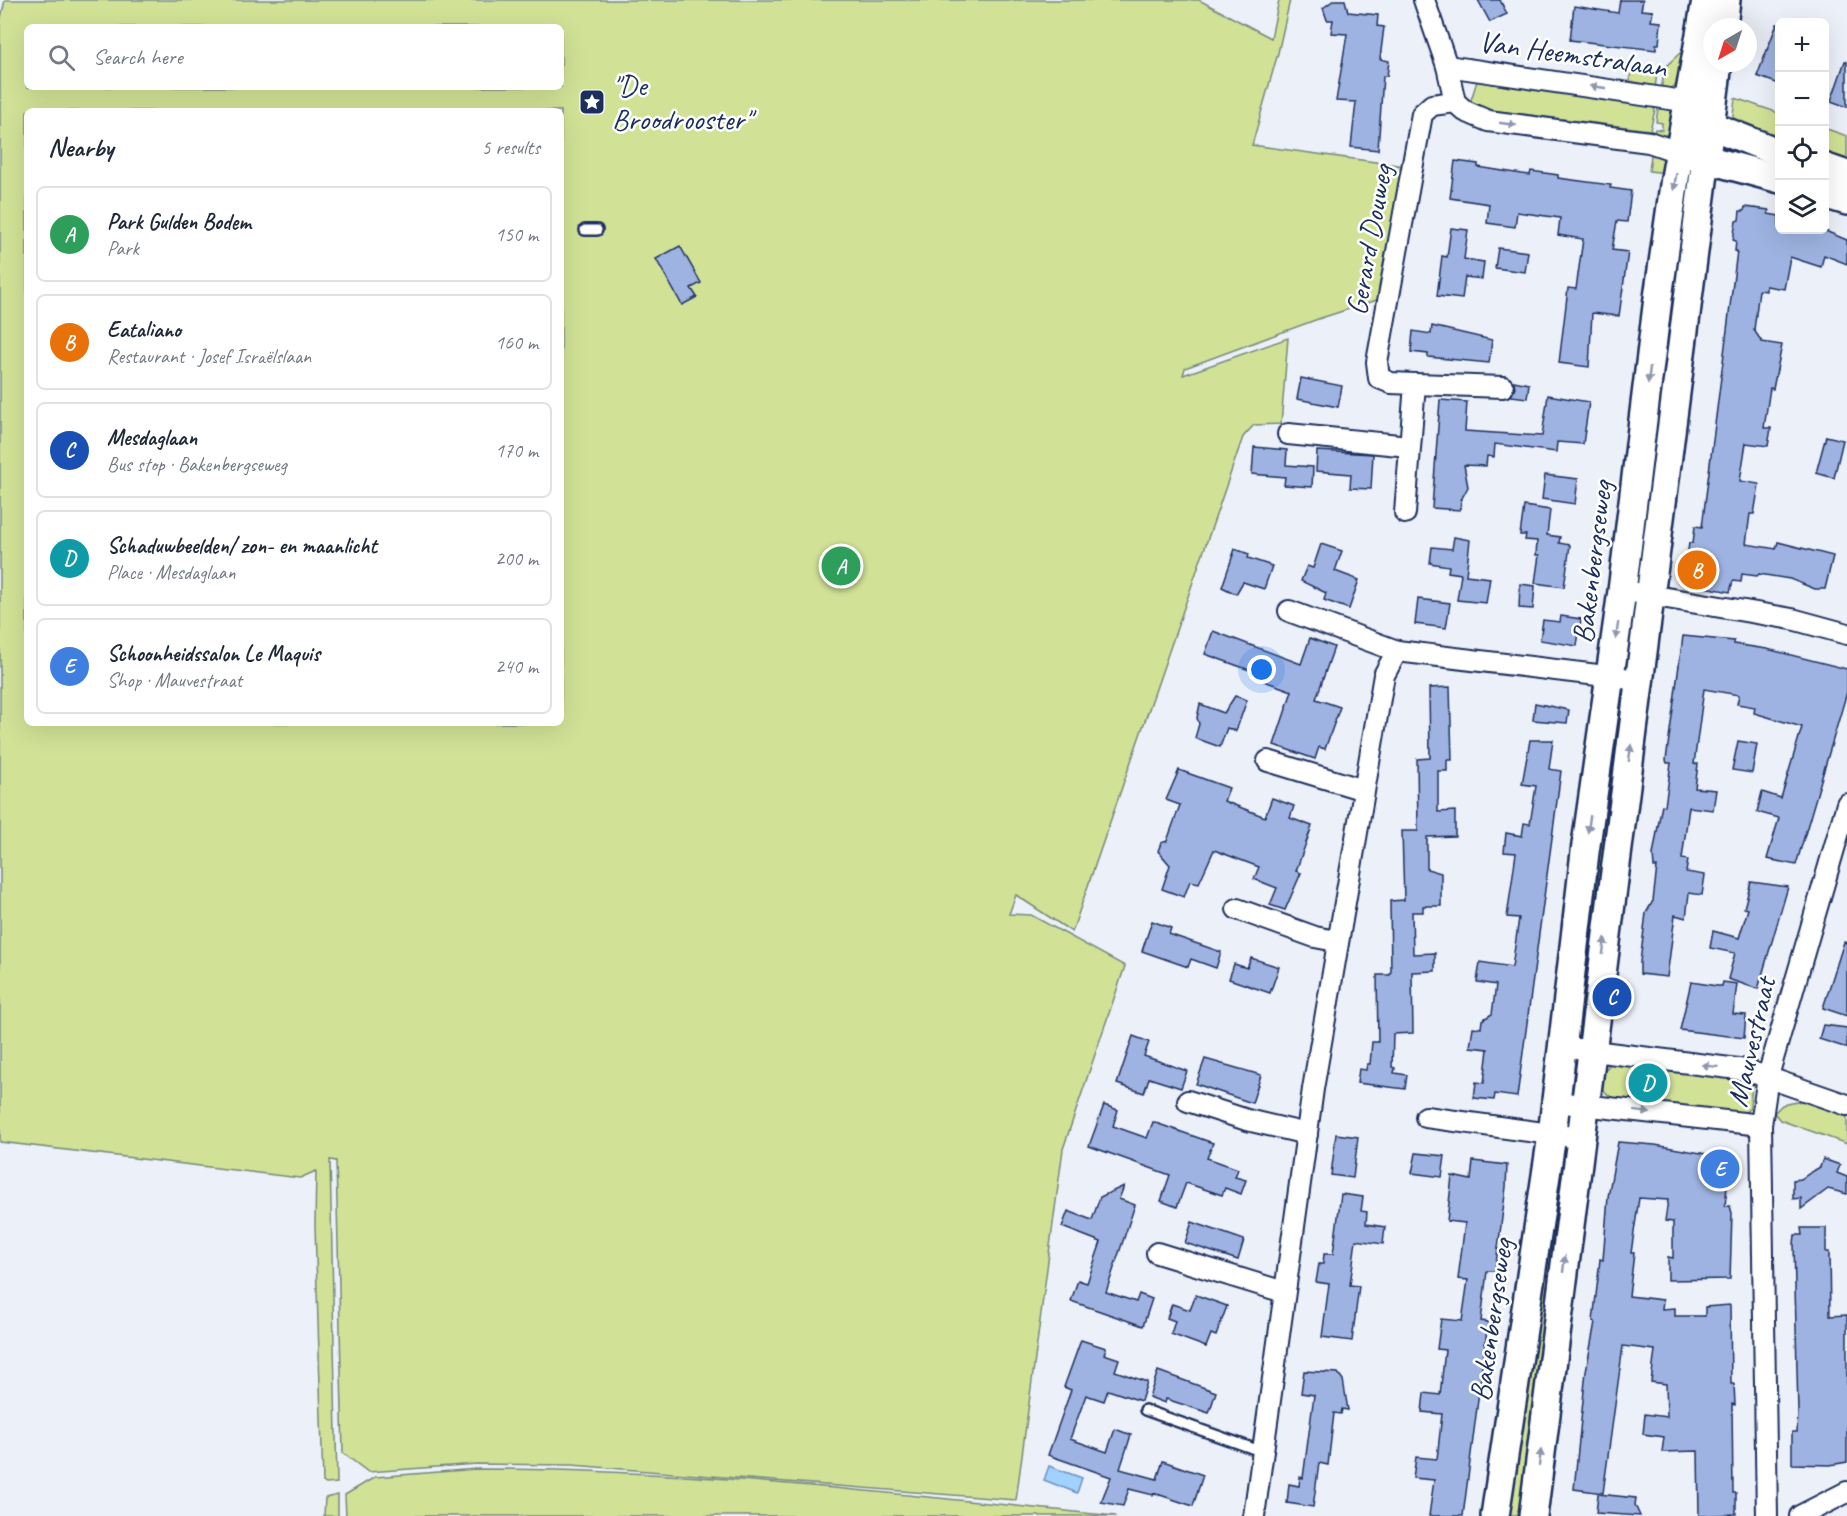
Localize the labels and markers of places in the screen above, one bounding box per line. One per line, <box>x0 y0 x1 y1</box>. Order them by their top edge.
place label: "De Broodrooster" <box>612 66 757 138</box>
place icon: "De Broodrooster" <box>577 87 607 117</box>
pin: A <box>822 544 860 588</box>
pin: B <box>1678 548 1716 592</box>
pin: C <box>1592 974 1632 1020</box>
pin: D <box>1628 1060 1668 1106</box>
pin: E <box>1700 1146 1740 1192</box>

